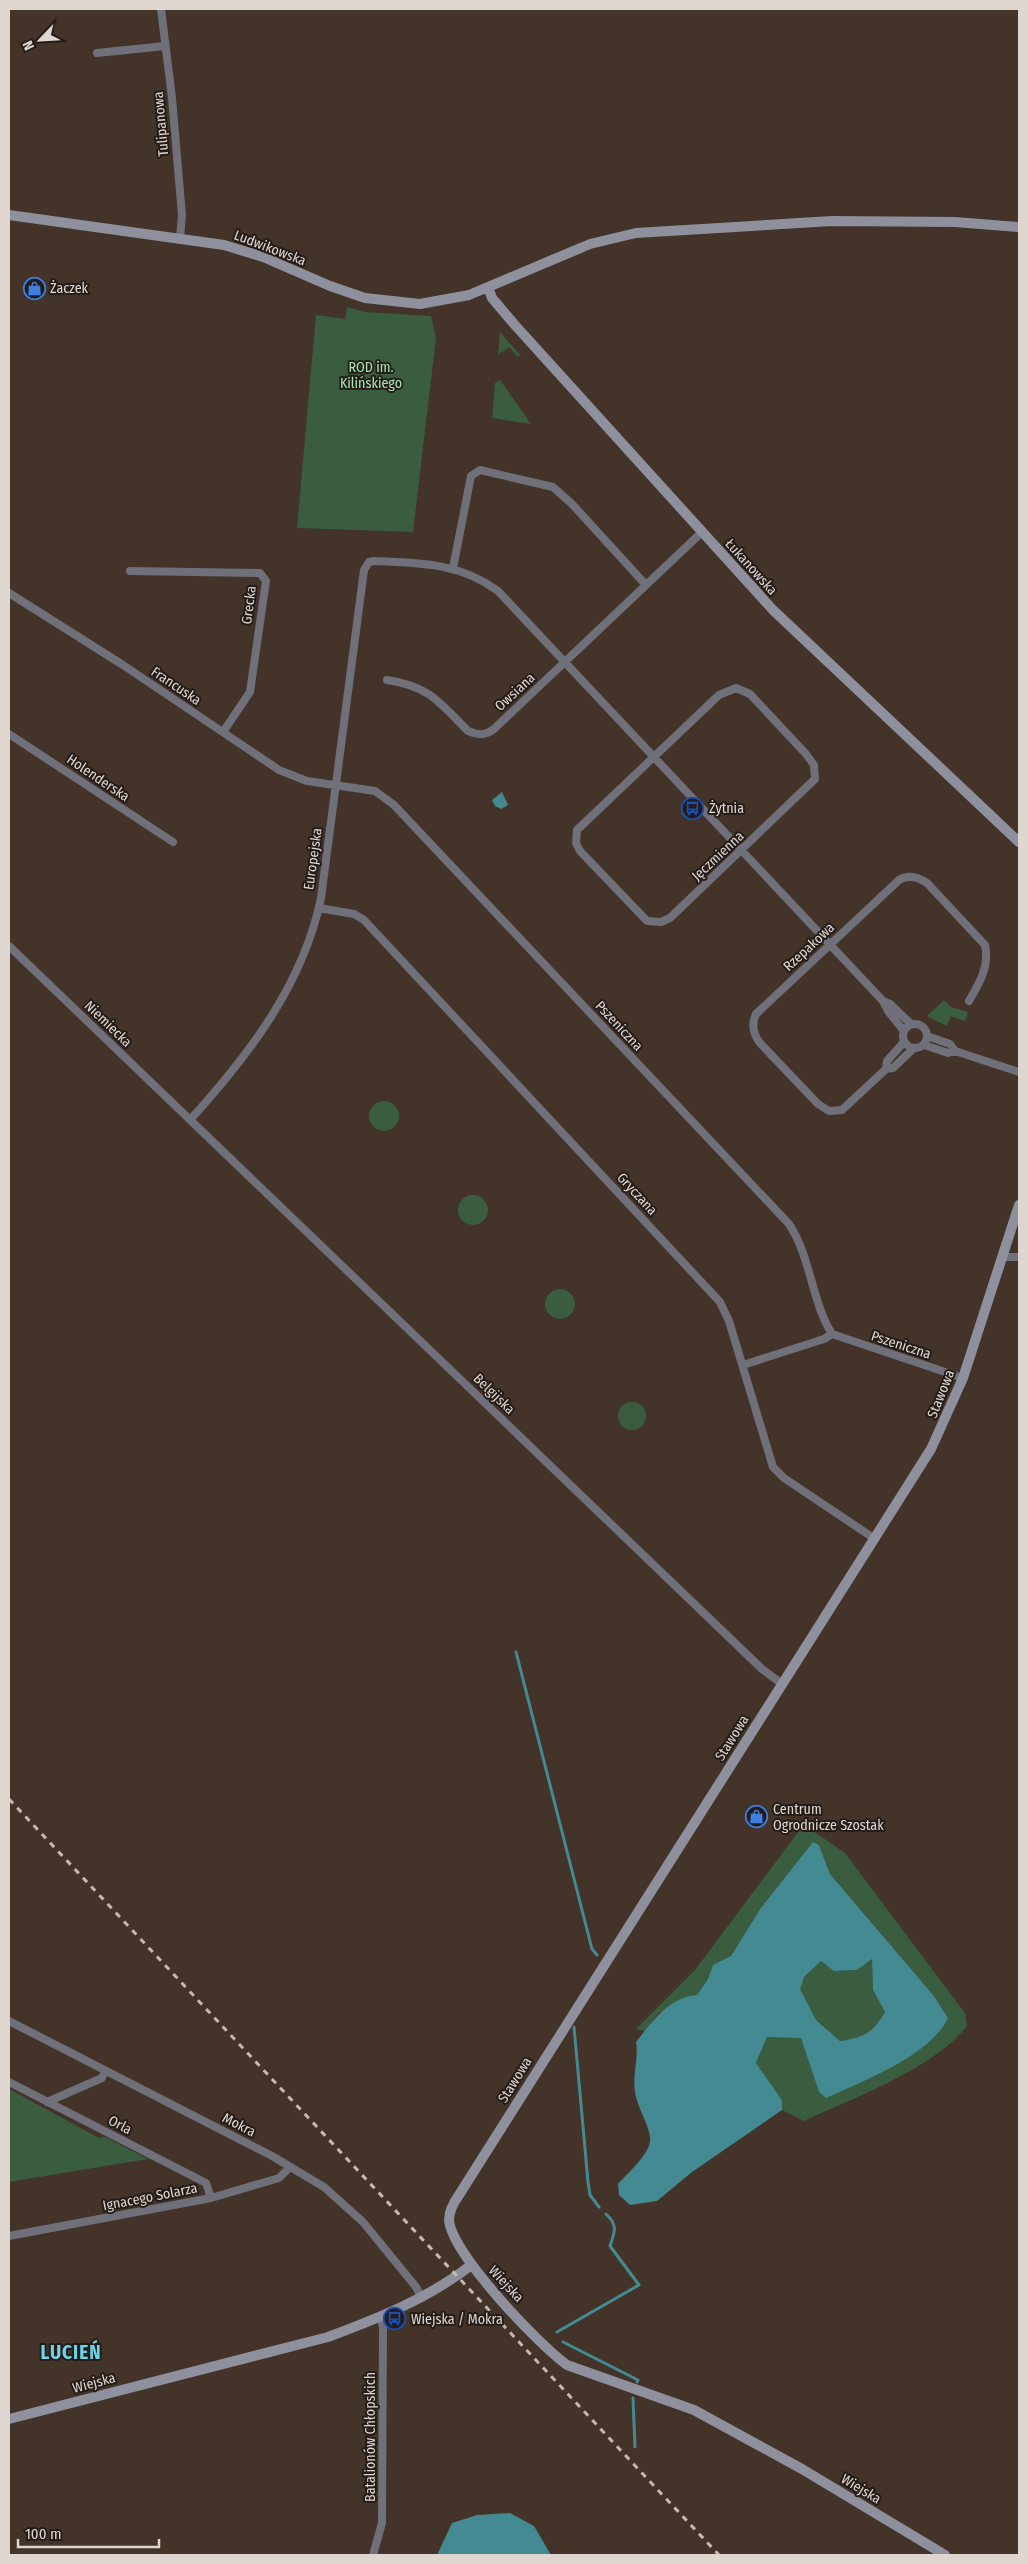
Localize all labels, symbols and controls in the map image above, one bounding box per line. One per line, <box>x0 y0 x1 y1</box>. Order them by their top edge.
north arrow <box>15 15 65 65</box>
text: N <box>19 38 38 53</box>
street label: Tulipanowa <box>150 91 172 157</box>
street label: Ludwikowska <box>232 227 308 270</box>
shop icon: Żaczek <box>22 276 46 300</box>
place label: Żaczek <box>50 280 89 297</box>
park label: ROD im. Kilińskiego <box>340 359 402 392</box>
street label: Łukanowska <box>721 535 781 599</box>
street label: Grecka <box>238 585 260 625</box>
street label: Francuska <box>148 663 204 709</box>
street label: Owsiana <box>491 669 539 715</box>
street label: Holenderska <box>63 751 133 805</box>
bus stop icon: Żytnia <box>681 796 705 820</box>
place label: Żytnia <box>709 800 744 817</box>
street label: Europejska <box>300 827 326 891</box>
street label: Jęczmienna <box>688 827 748 884</box>
street label: Rzepakowa <box>780 919 838 975</box>
street label: Niemiecka <box>81 997 135 1051</box>
street label: Pszeniczna <box>592 998 646 1055</box>
street label: Gryczana <box>613 1169 661 1219</box>
street label: Pszeniczna <box>869 1327 933 1363</box>
street label: Stawowa <box>924 1367 958 1421</box>
street label: Belgijska <box>470 1370 518 1418</box>
street label: Stawowa <box>711 1712 753 1764</box>
place label: Centrum Ogrodnicze Szostak <box>773 1801 884 1834</box>
shop icon: Centrum Ogrodnicze Szostak <box>745 1805 769 1829</box>
street label: Stawowa <box>494 2054 536 2106</box>
street label: Mokra <box>219 2109 259 2141</box>
street label: Orla <box>105 2112 135 2138</box>
street label: Ignacego Solarza <box>101 2179 199 2214</box>
street label: Wiejska <box>485 2262 527 2306</box>
bus stop icon: Wiejska / Mokra <box>383 2307 407 2331</box>
place label: Wiejska / Mokra <box>411 2311 503 2328</box>
district label: LUCIEŃ <box>40 2339 102 2364</box>
street label: Wiejska <box>71 2369 117 2397</box>
street label: Batalionów Chłopskich <box>362 2372 379 2502</box>
street label: Wiejska <box>838 2470 884 2508</box>
scale bar <box>18 2516 159 2548</box>
text: 100 m <box>25 2525 62 2543</box>

